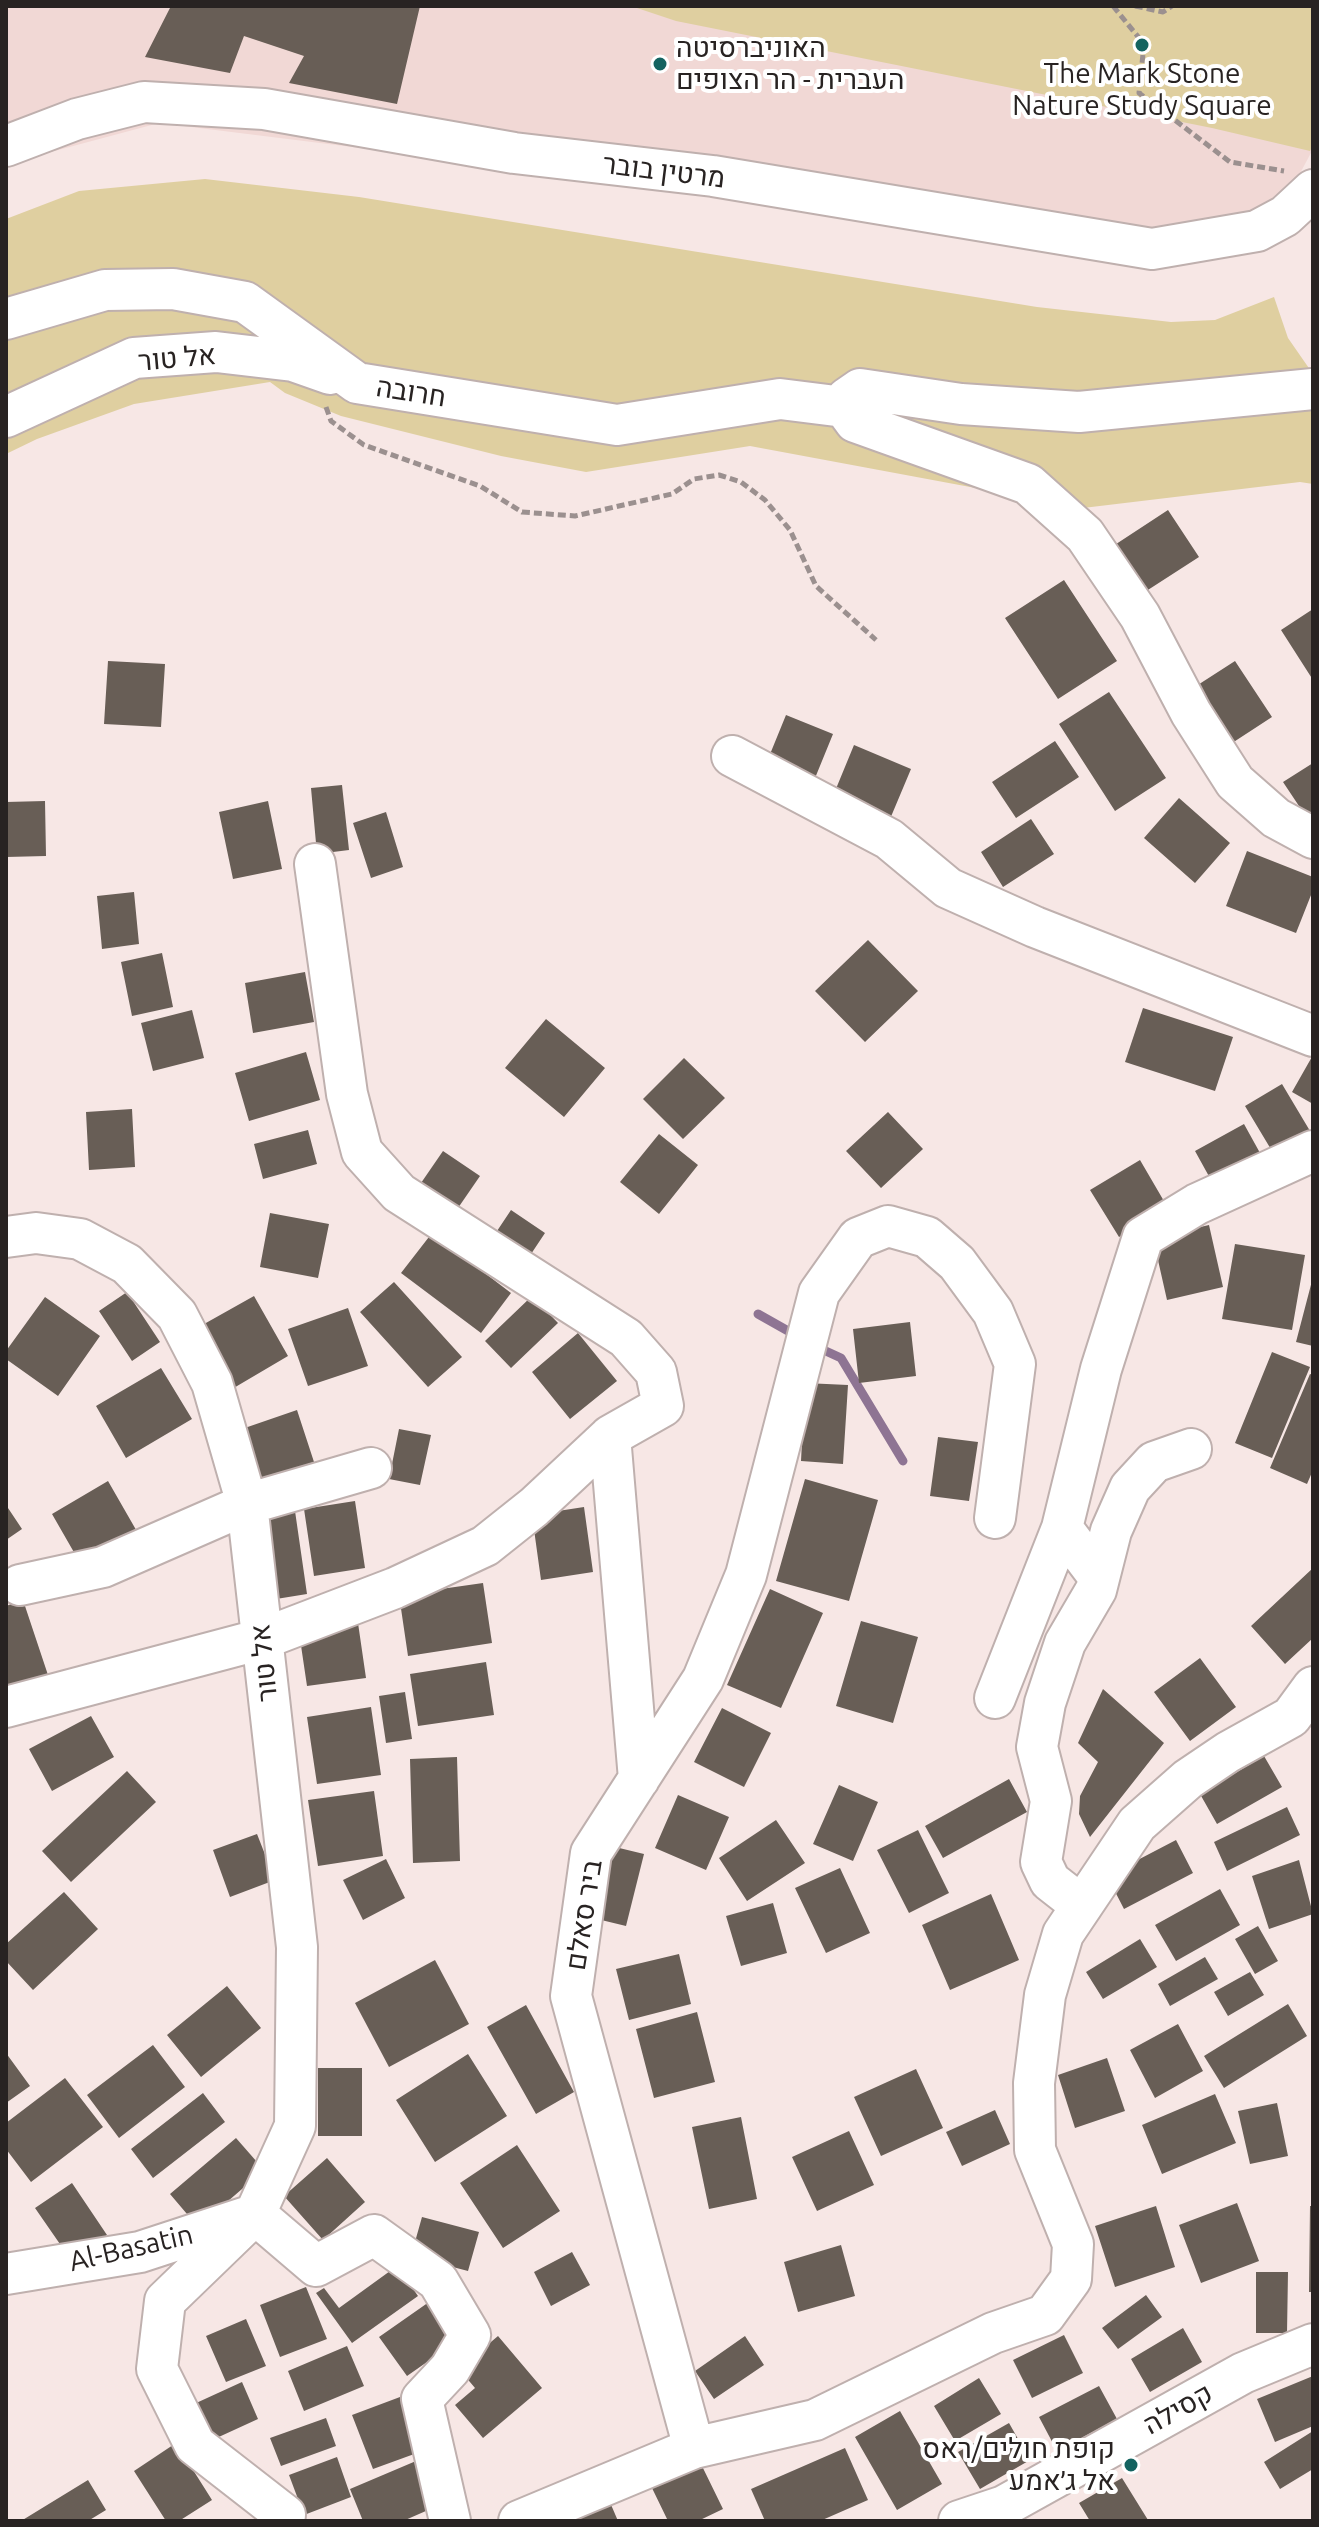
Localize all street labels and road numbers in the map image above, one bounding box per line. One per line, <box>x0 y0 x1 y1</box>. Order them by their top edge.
street label: מרטין בובר <box>601 147 727 195</box>
street label: אל טור <box>137 338 217 378</box>
street label: חרובה <box>374 370 448 414</box>
street label: אל טור <box>243 1622 285 1704</box>
street label: ביר סאלם <box>559 1857 609 1973</box>
street label: Al-Basatin <box>66 2217 196 2279</box>
street label: קסילה <box>1137 2376 1219 2442</box>

